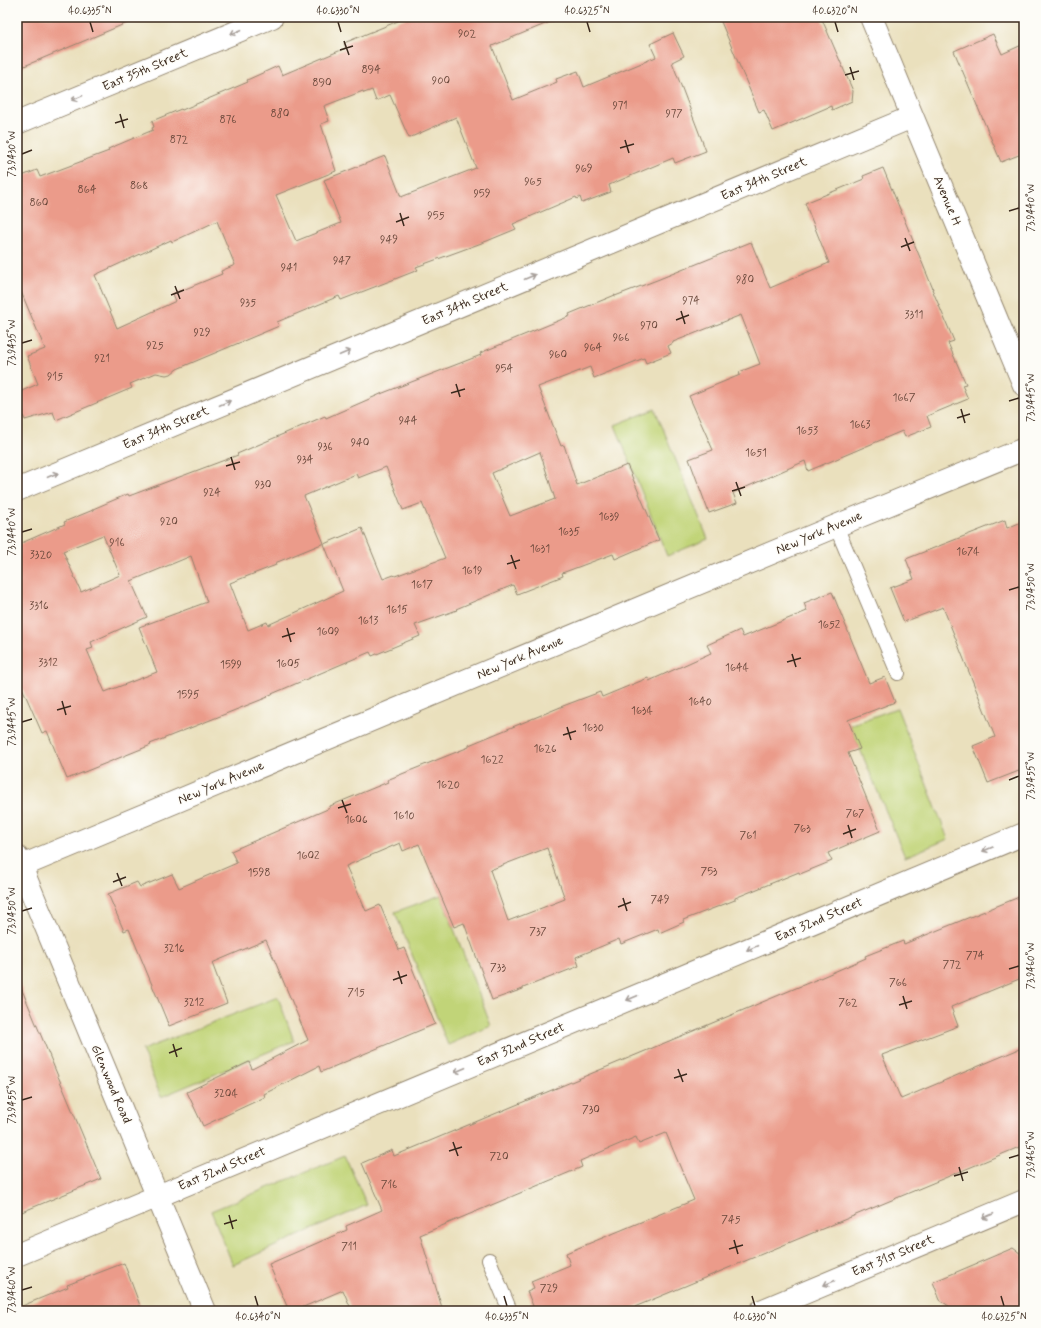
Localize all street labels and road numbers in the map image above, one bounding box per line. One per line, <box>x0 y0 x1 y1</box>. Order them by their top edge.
street label: East 35th Street <box>100 44 191 96</box>
street label: East 34th Street <box>718 153 810 205</box>
street label: Avenue H <box>929 173 965 229</box>
street label: East 34th Street <box>419 278 511 330</box>
street label: East 34th Street <box>120 402 212 454</box>
street label: New York Avenue <box>773 507 865 559</box>
street label: New York Avenue <box>474 632 566 684</box>
street label: New York Avenue <box>175 757 267 809</box>
street label: East 32nd Street <box>773 894 865 946</box>
street label: East 32nd Street <box>475 1019 567 1071</box>
street label: Glenwood Road <box>87 1042 135 1126</box>
street label: East 32nd Street <box>176 1143 268 1195</box>
street label: East 31st Street <box>849 1231 937 1281</box>

